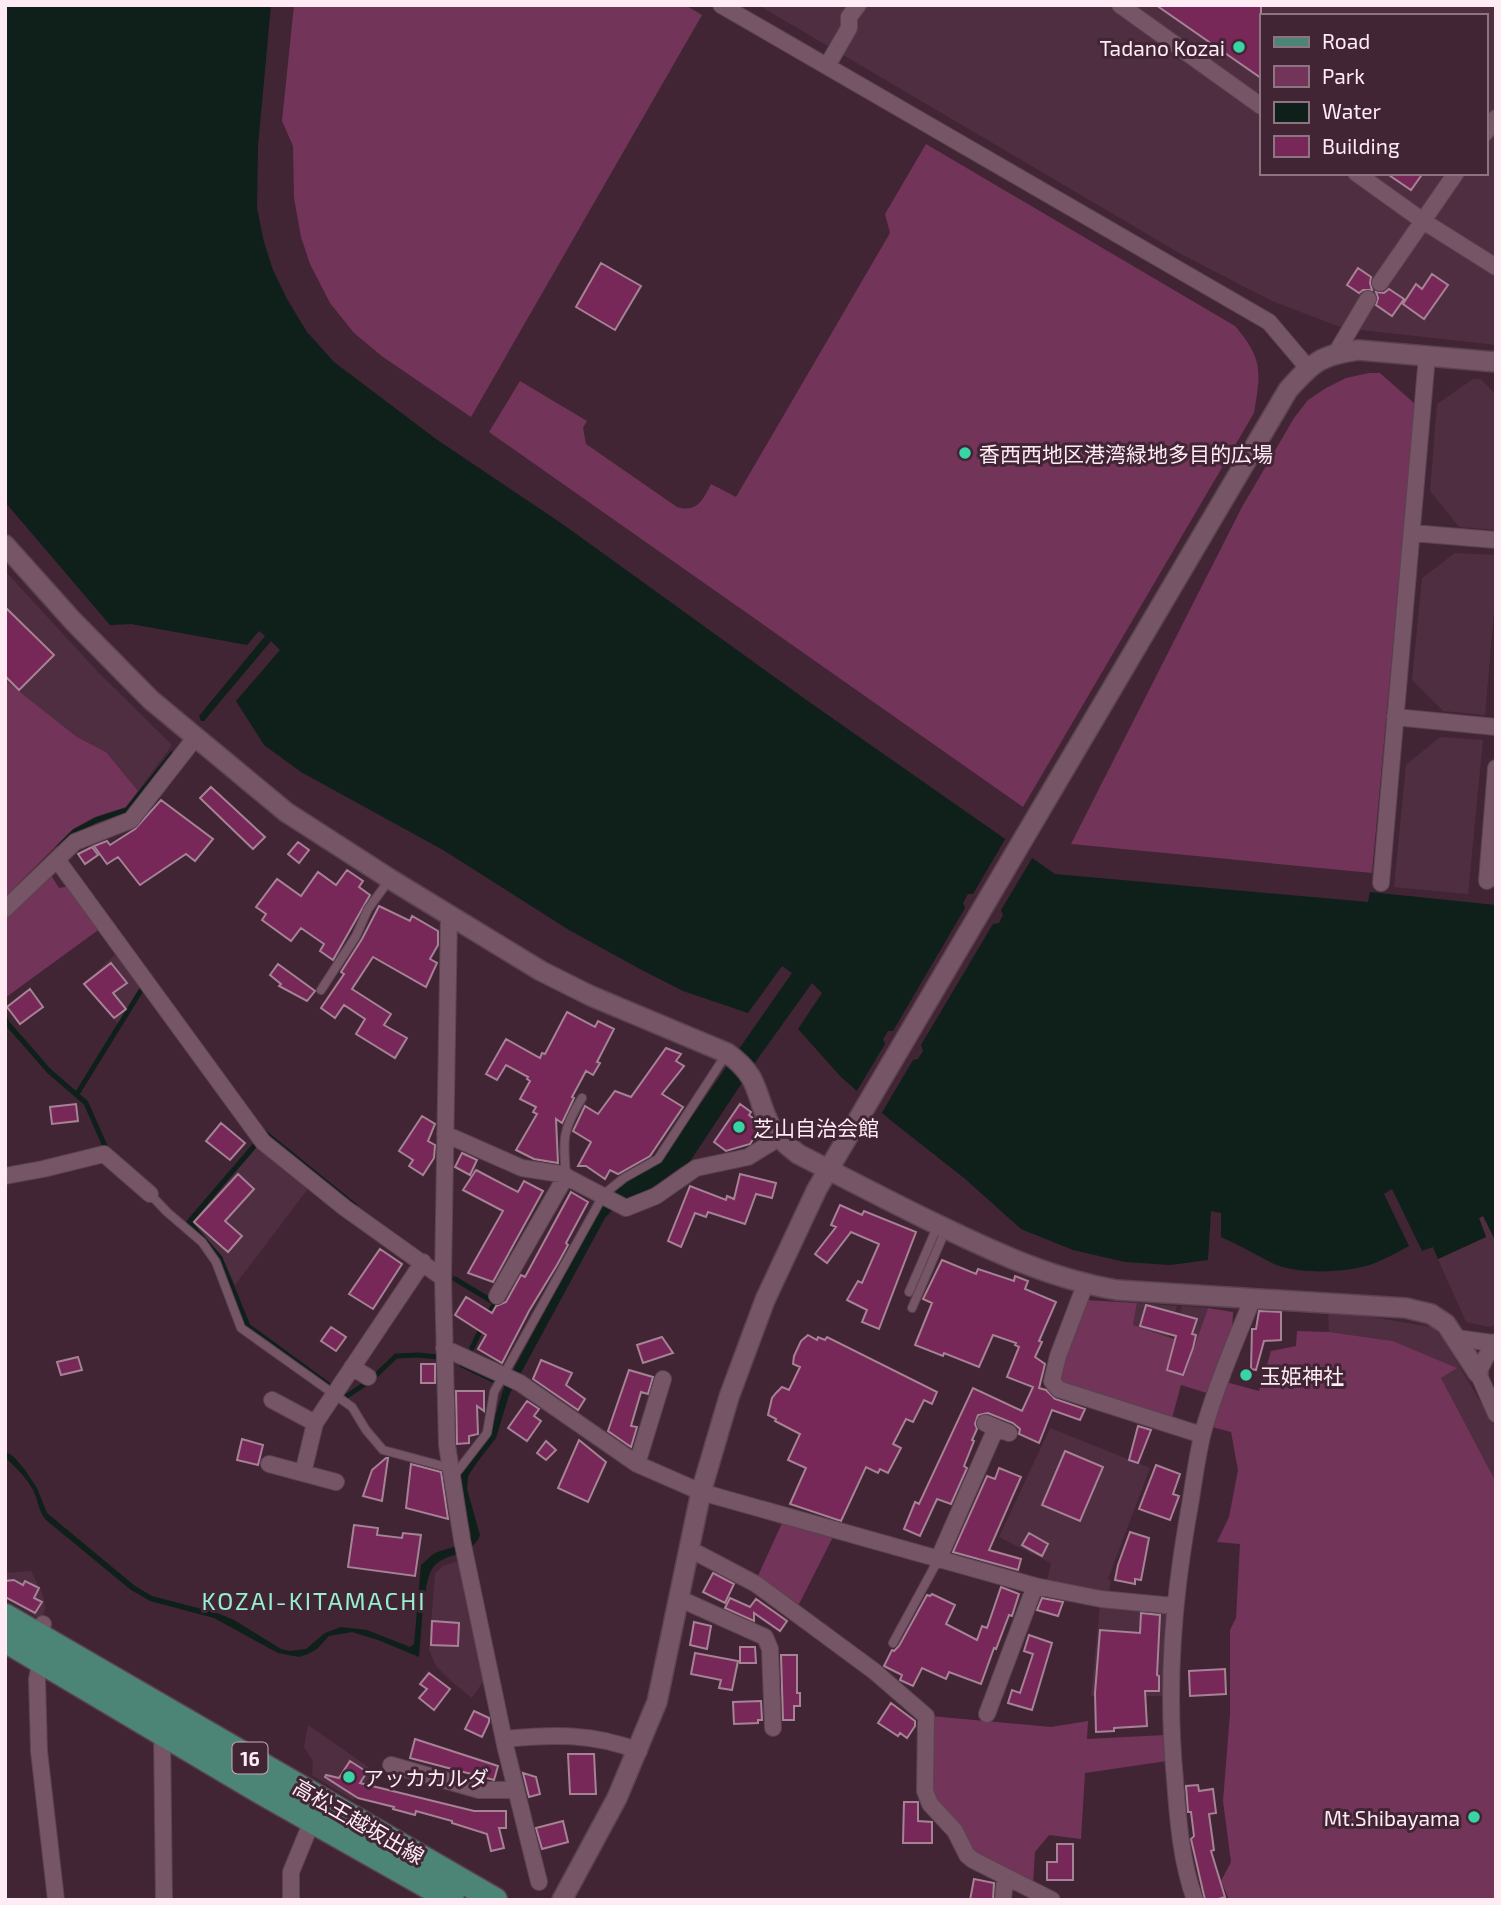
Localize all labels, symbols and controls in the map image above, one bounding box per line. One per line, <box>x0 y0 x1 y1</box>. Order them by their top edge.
legend <box>1260 14 1487 175</box>
text: Road <box>1322 28 1370 53</box>
place label: Tadano Kozai <box>1099 35 1225 60</box>
marker: Tadano Kozai <box>1231 39 1247 55</box>
text: Park <box>1322 63 1365 88</box>
text: Water <box>1322 98 1381 123</box>
text: Building <box>1322 133 1400 158</box>
place label: 香西西地区港湾緑地多目的広場 <box>979 441 1273 466</box>
marker: 香西西地区港湾緑地多目的広場 <box>957 445 973 461</box>
place label: 芝山自治会館 <box>753 1115 879 1140</box>
marker: 芝山自治会館 <box>731 1119 747 1135</box>
place label: 玉姫神社 <box>1260 1363 1344 1388</box>
marker: 玉姫神社 <box>1238 1367 1254 1383</box>
district label: KOZAI-KITAMACHI <box>202 1586 426 1615</box>
road number: 16 <box>232 1742 268 1774</box>
place label: アッカカルダ <box>363 1765 489 1790</box>
marker: アッカカルダ <box>341 1769 357 1785</box>
street label: 高松王越坂出線 <box>289 1773 429 1869</box>
place label: Mt.Shibayama <box>1324 1805 1460 1830</box>
marker: Mt.Shibayama <box>1466 1809 1482 1825</box>

